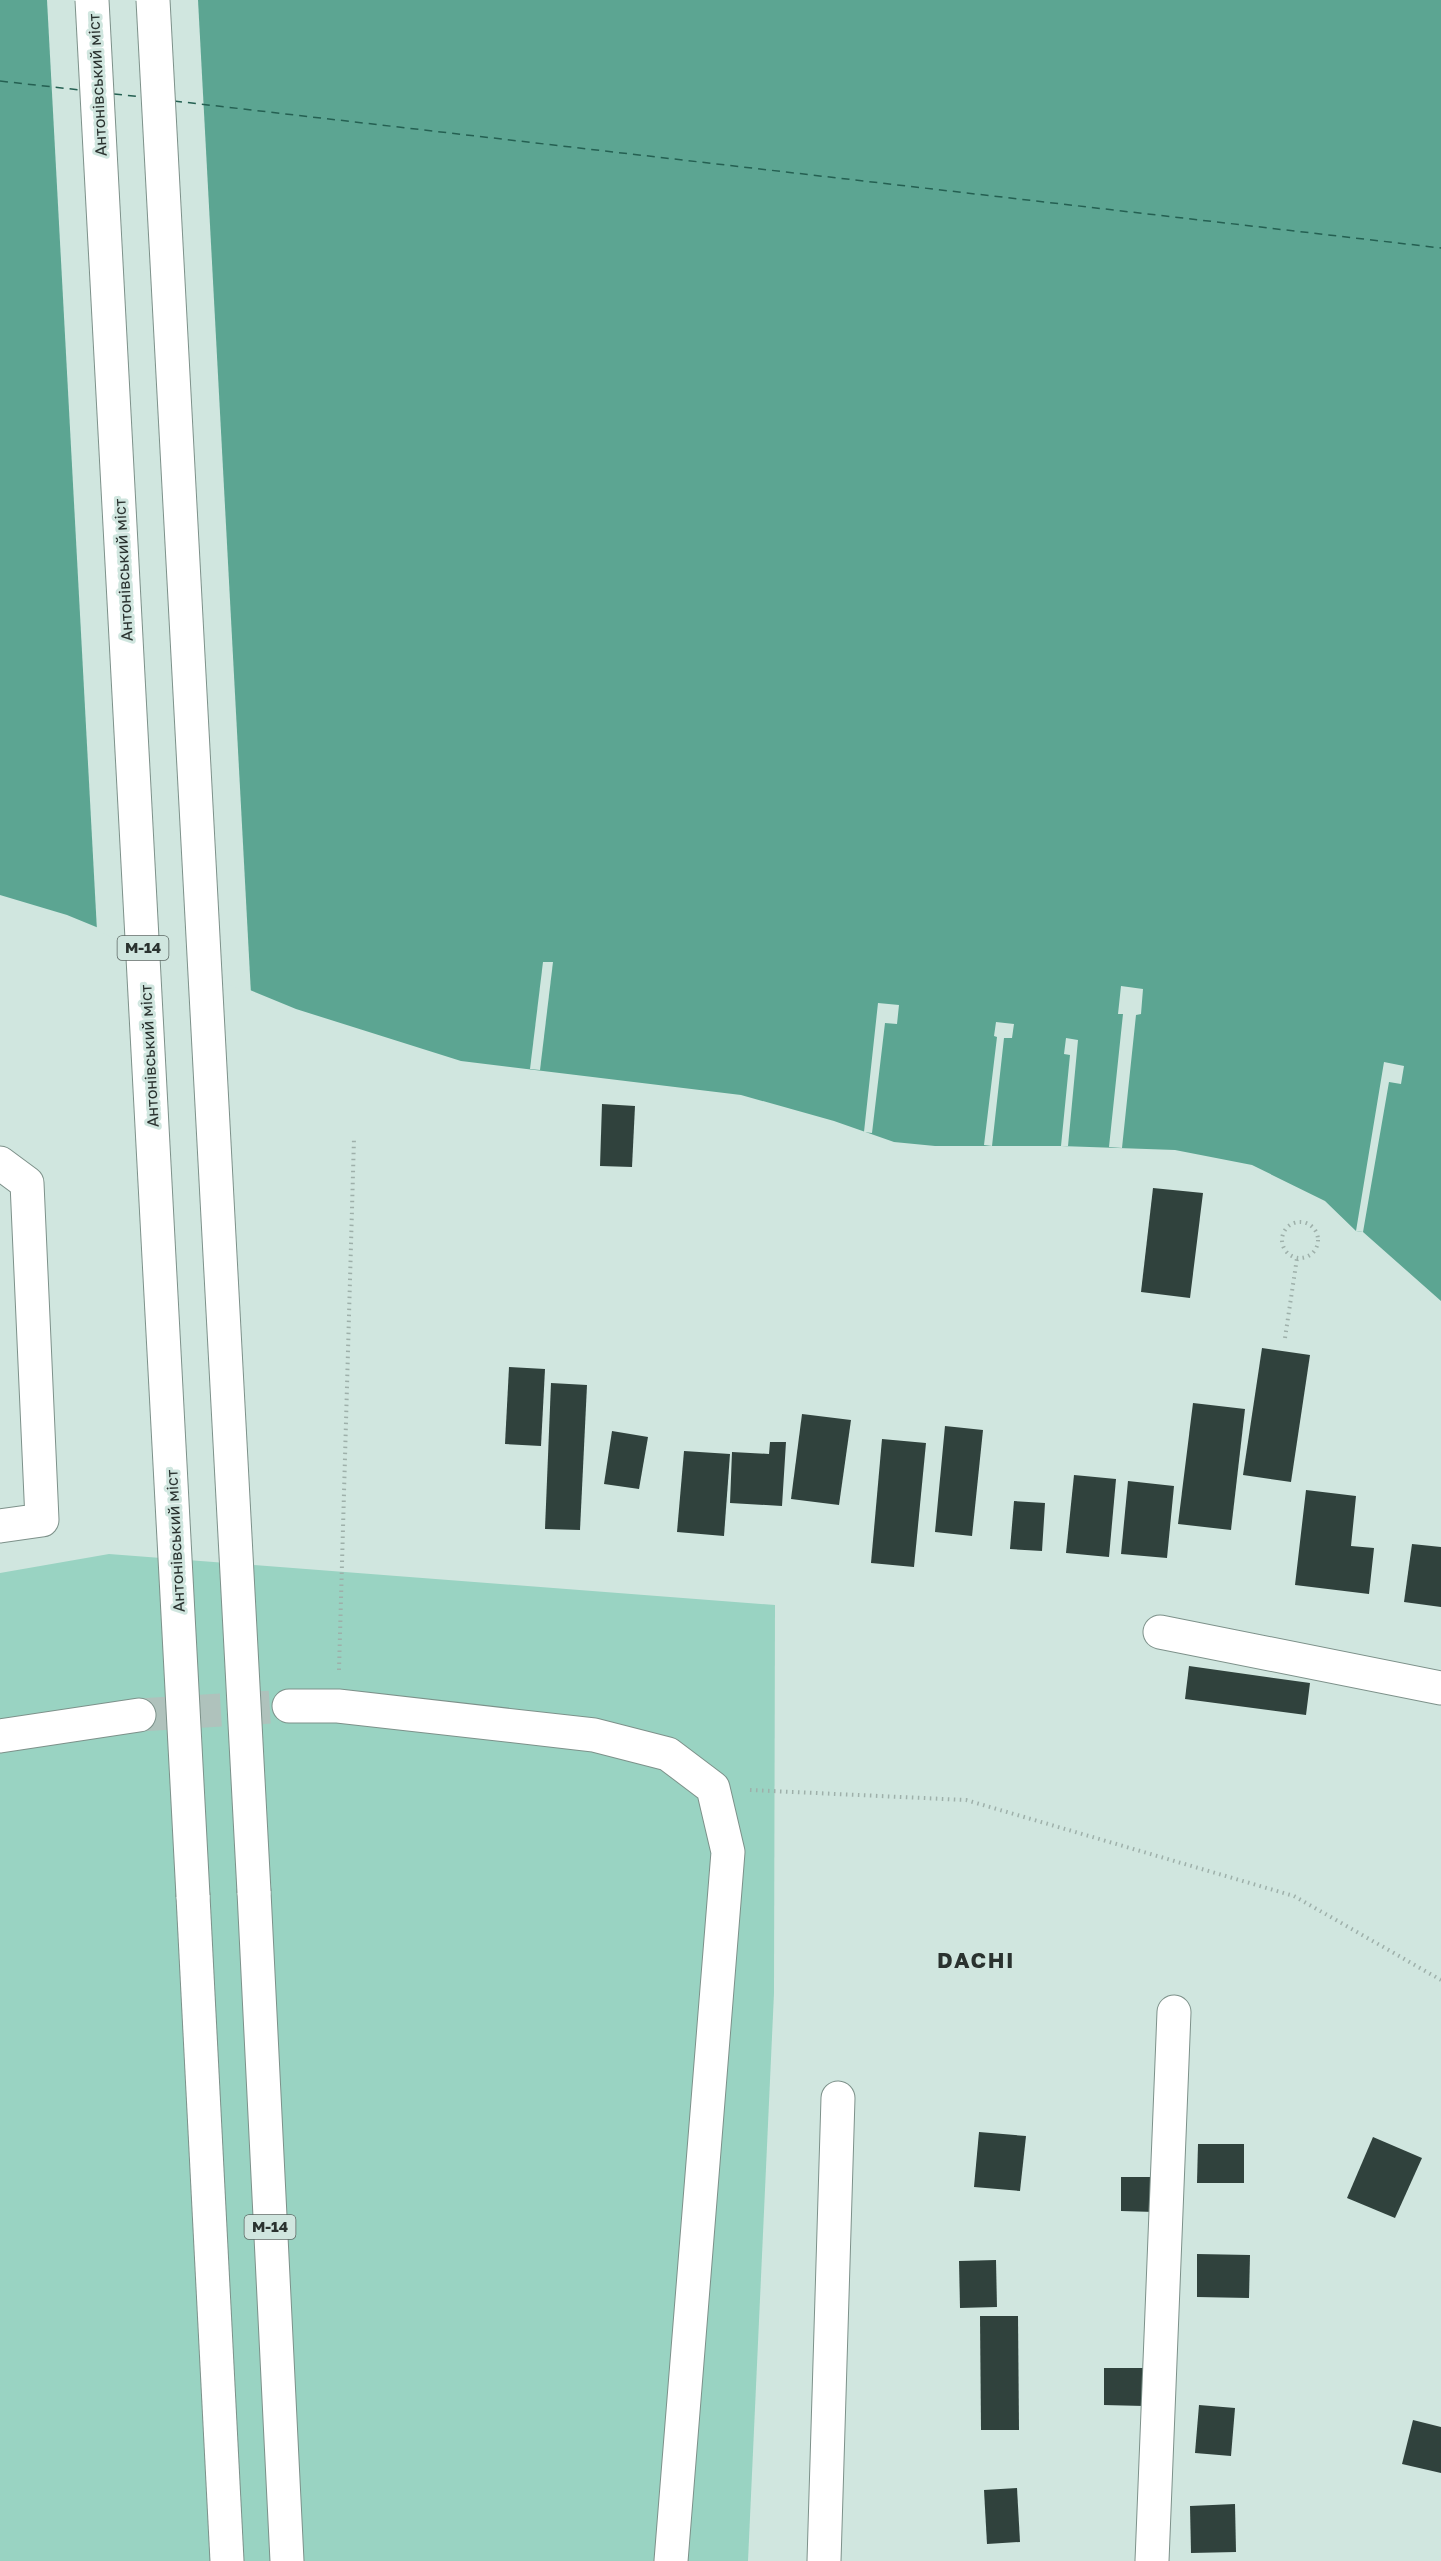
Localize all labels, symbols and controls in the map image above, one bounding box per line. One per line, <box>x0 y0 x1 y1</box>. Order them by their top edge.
street label: Антонівський міст <box>83 13 111 157</box>
street label: Антонівський міст <box>109 498 137 642</box>
road number: М-14 <box>118 936 168 960</box>
street label: Антонівський міст <box>135 984 163 1128</box>
street label: Антонівський міст <box>161 1469 189 1613</box>
district label: DACHI <box>937 1946 1015 1973</box>
road number: М-14 <box>244 2215 296 2239</box>

